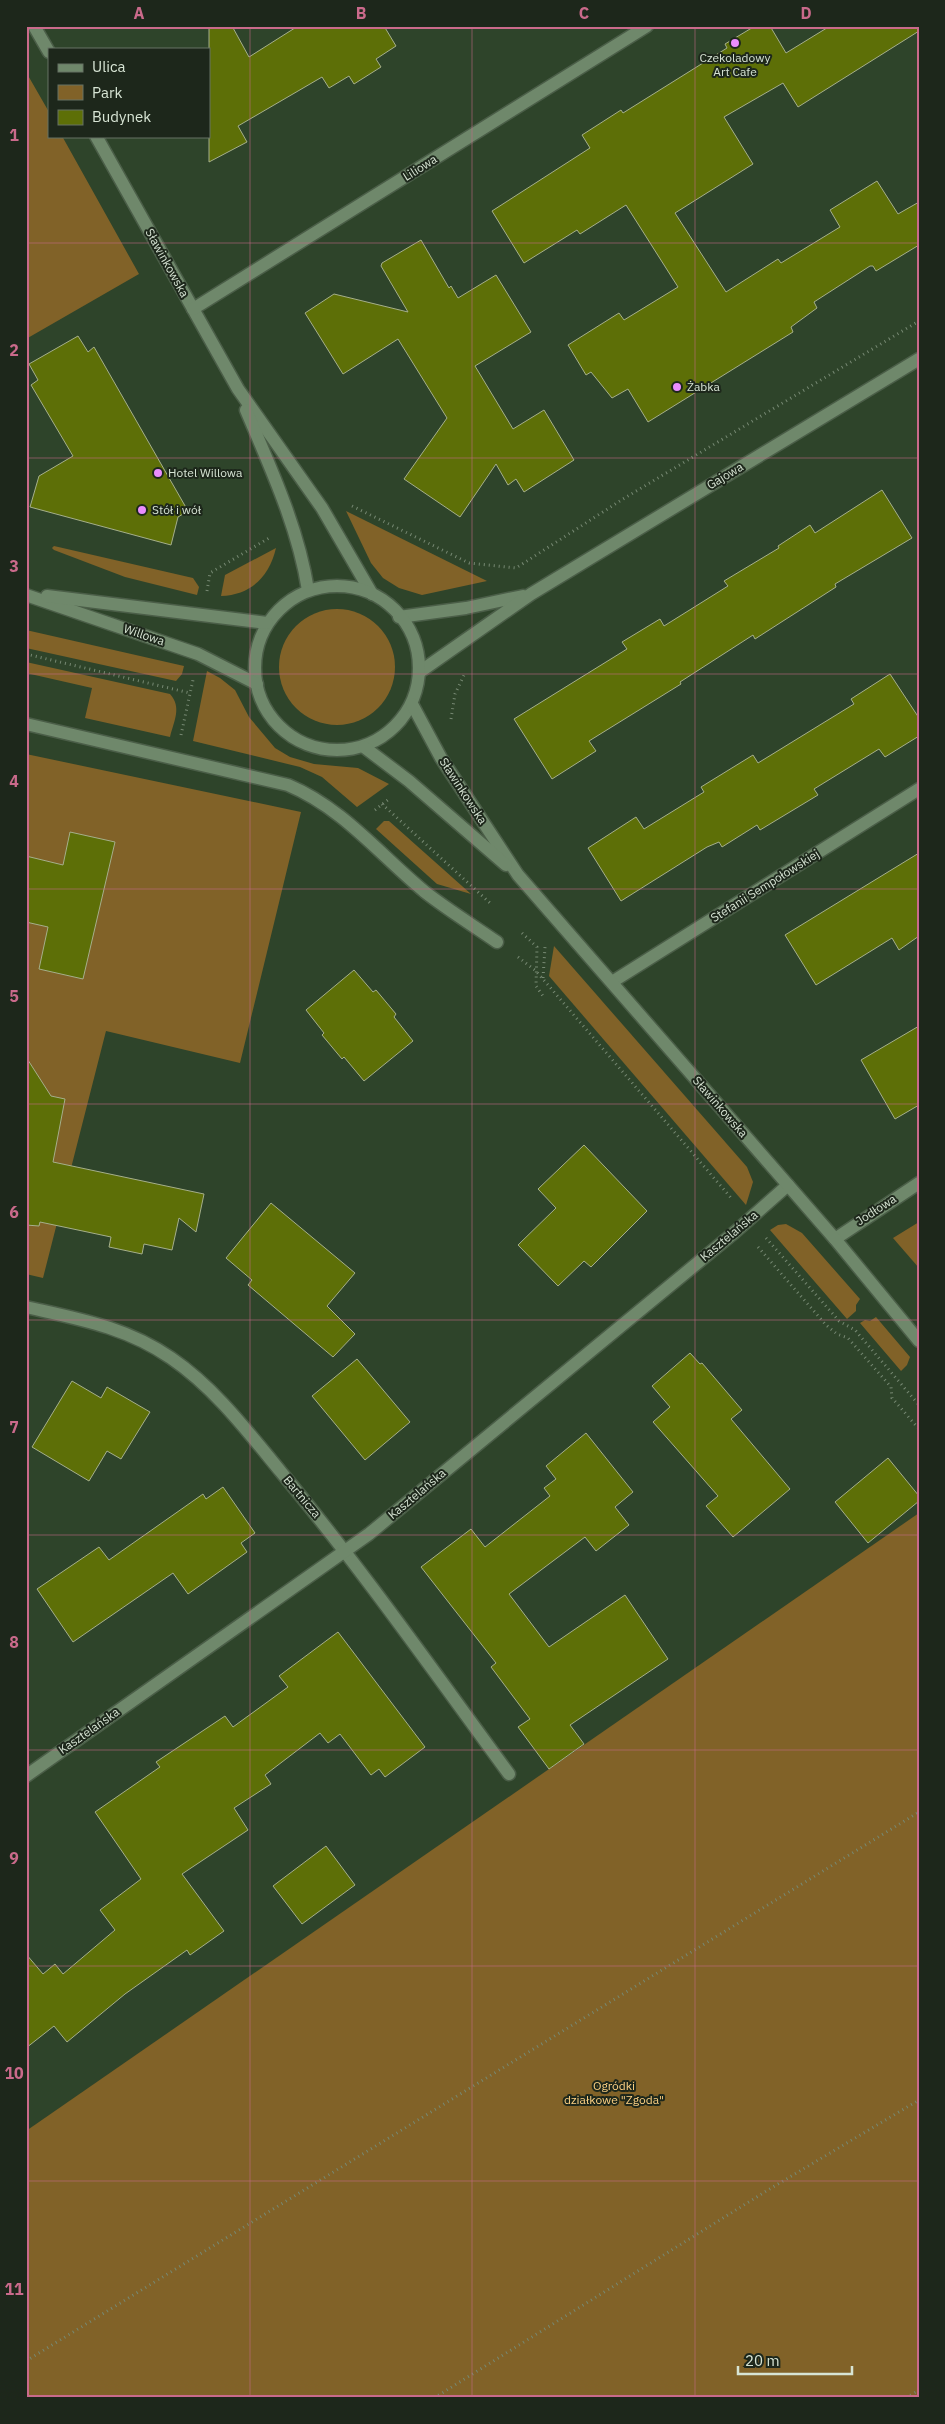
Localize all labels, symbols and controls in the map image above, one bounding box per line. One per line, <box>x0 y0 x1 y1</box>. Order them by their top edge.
text: A <box>134 3 145 23</box>
text: B <box>356 3 367 23</box>
text: C <box>579 3 589 23</box>
text: D <box>800 3 812 23</box>
marker: Czekoladowy Art Cafe <box>729 37 741 49</box>
legend <box>48 48 210 138</box>
place label: Czekoladowy Art Cafe <box>700 50 770 79</box>
text: Ulica <box>92 57 126 76</box>
text: Park <box>92 83 122 102</box>
text: Budynek <box>92 107 151 126</box>
text: 1 <box>9 125 19 145</box>
street label: Liliowa <box>400 151 440 184</box>
street label: Sławinkowska <box>142 226 193 300</box>
text: 2 <box>9 340 19 360</box>
place label: Żabka <box>687 379 721 394</box>
marker: Żabka <box>671 381 683 393</box>
street label: Gajowa <box>704 459 746 492</box>
place label: Hotel Willowa <box>168 465 243 480</box>
marker: Hotel Willowa <box>152 467 164 479</box>
place label: Stół i wół <box>152 502 202 517</box>
marker: Stół i wół <box>136 504 148 516</box>
text: 3 <box>9 556 19 576</box>
street label: Willowa <box>122 621 167 649</box>
street label: Sławinkowska <box>436 755 491 827</box>
text: 4 <box>9 771 19 791</box>
street label: Stefanii Sempołowskiej <box>708 846 822 925</box>
text: 5 <box>9 986 19 1006</box>
street label: Sławinkowska <box>690 1073 751 1141</box>
street label: Jodłowa <box>853 1191 899 1228</box>
text: 6 <box>9 1202 19 1222</box>
street label: Kasztelańska <box>697 1207 761 1264</box>
text: 7 <box>9 1417 19 1437</box>
street label: Kasztelańska <box>385 1465 449 1522</box>
street label: Bartnicza <box>280 1472 325 1521</box>
text: 8 <box>9 1632 19 1652</box>
street label: Kasztelańska <box>55 1704 123 1757</box>
text: 9 <box>9 1848 19 1868</box>
text: 10 <box>4 2063 24 2083</box>
park label: Ogródki działkowe "Zgoda" <box>564 2078 664 2107</box>
text: 11 <box>4 2279 24 2299</box>
scale bar <box>738 2344 851 2376</box>
text: 20 m <box>745 2351 780 2370</box>

